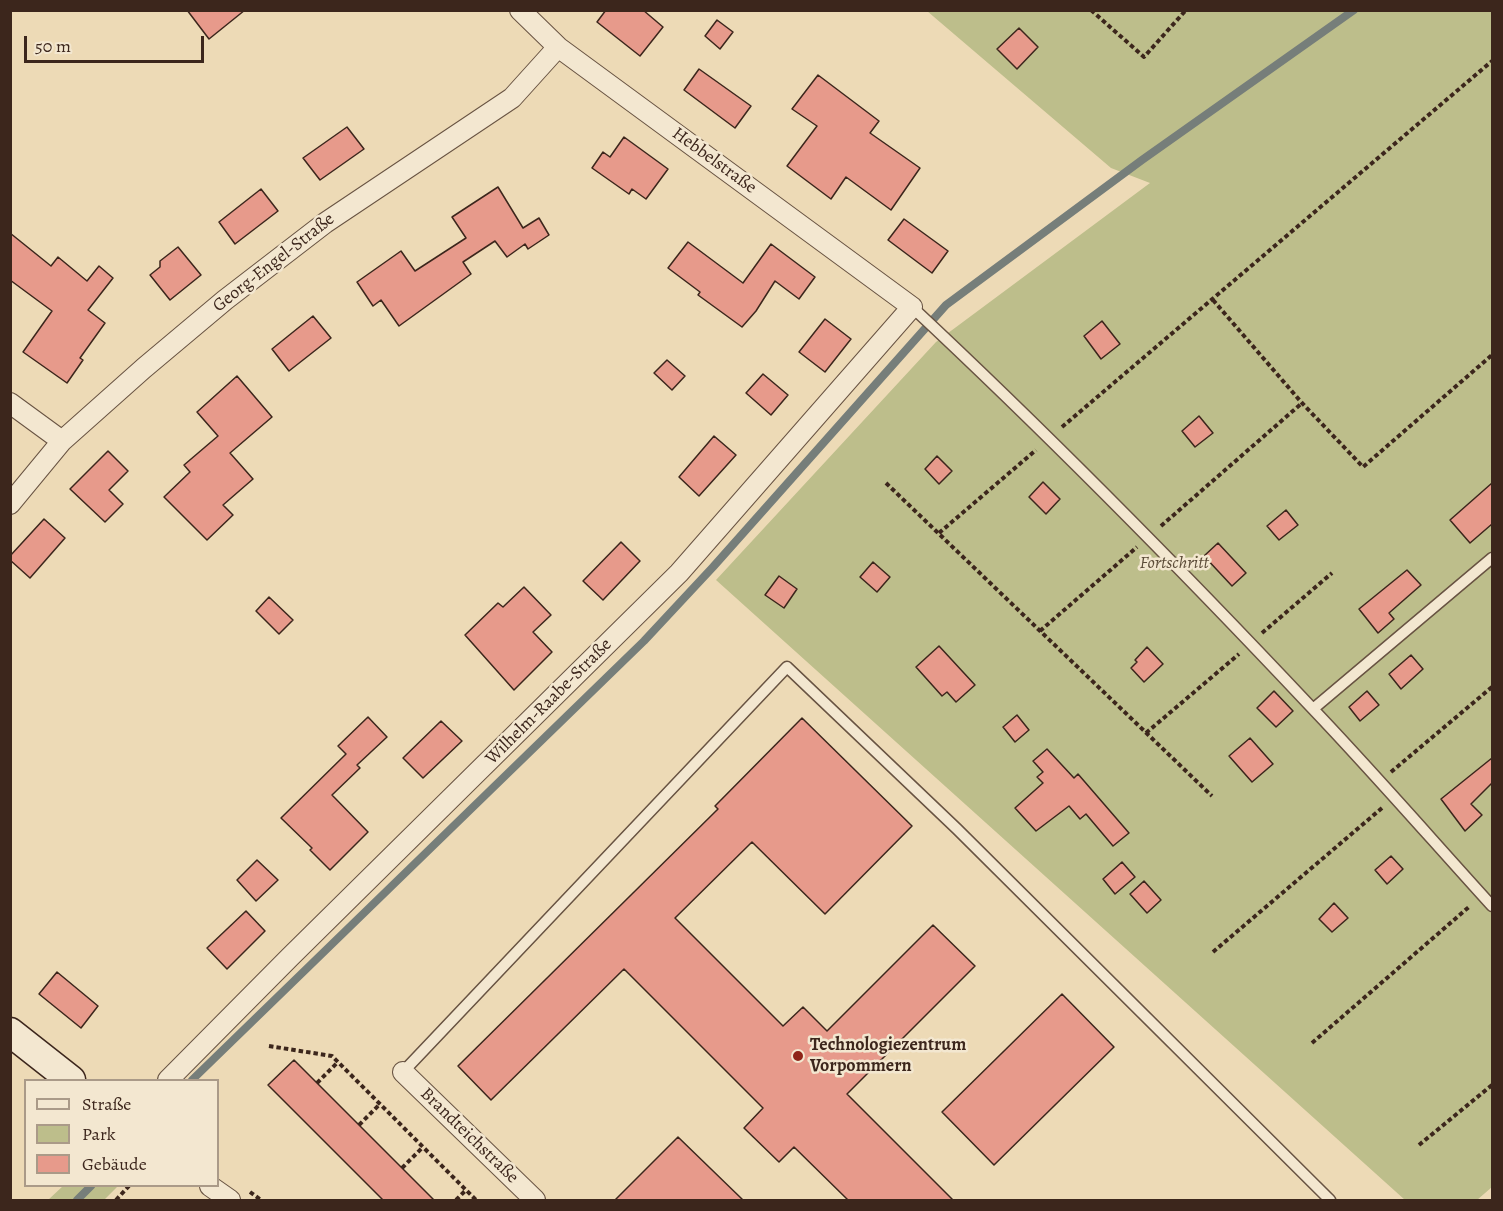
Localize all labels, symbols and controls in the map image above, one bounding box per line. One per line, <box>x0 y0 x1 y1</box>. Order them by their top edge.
scale bar <box>27 24 207 62</box>
text: 50 m <box>35 34 71 58</box>
street label: Hebbelstraße <box>668 123 760 199</box>
street label: Georg-Engel-Straße <box>209 209 339 317</box>
park label: Fortschritt <box>1139 553 1209 575</box>
street label: Wilhelm-Raabe-Straße <box>481 634 617 770</box>
place label: Technologiezentrum Vorpommern <box>810 1035 966 1078</box>
marker: Technologiezentrum Vorpommern <box>791 1049 805 1063</box>
legend <box>24 1079 219 1187</box>
street label: Brandteichstraße <box>415 1084 523 1188</box>
text: Straße <box>82 1092 131 1116</box>
text: Park <box>82 1122 116 1146</box>
text: Gebäude <box>82 1152 147 1176</box>

